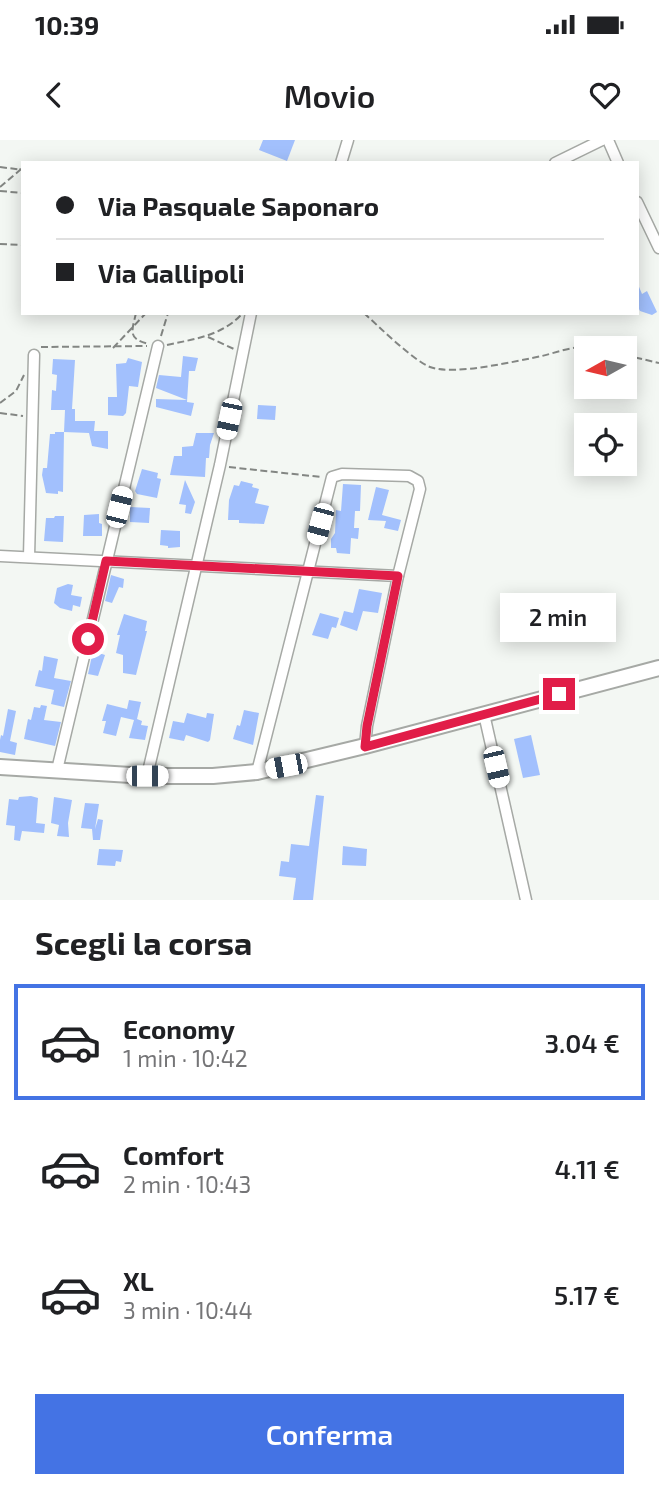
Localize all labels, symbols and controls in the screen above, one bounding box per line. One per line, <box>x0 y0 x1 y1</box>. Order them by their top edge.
text: 10:39 <box>35 9 99 40</box>
icon: back <box>35 76 73 114</box>
text: Movio <box>284 76 375 114</box>
icon: heart <box>586 76 624 114</box>
text: Via Pasquale Saponaro <box>98 190 379 221</box>
text: Via Gallipoli <box>98 257 245 288</box>
north arrow <box>574 336 637 399</box>
map controls <box>574 336 637 476</box>
car <box>215 396 244 442</box>
button: locate <box>574 413 637 476</box>
car <box>104 484 135 530</box>
car <box>305 501 336 547</box>
callout: 2 min <box>501 592 617 642</box>
text: 2 min <box>529 603 587 631</box>
route start <box>72 623 104 655</box>
route end <box>543 678 575 710</box>
car <box>482 744 511 790</box>
car <box>264 752 309 780</box>
car <box>127 766 169 787</box>
text: Scegli la corsa <box>35 923 252 961</box>
icon: car <box>39 1011 102 1074</box>
text: Economy <box>123 1013 235 1044</box>
text: 3.04 € <box>544 1027 620 1058</box>
text: 1 min · 10:42 <box>123 1044 248 1072</box>
icon: car <box>39 1137 102 1200</box>
text: Comfort <box>123 1139 224 1170</box>
text: 4.11 € <box>555 1153 620 1184</box>
text: 2 min · 10:43 <box>123 1170 251 1198</box>
icon: car <box>39 1263 102 1326</box>
text: XL <box>123 1265 154 1296</box>
text: 5.17 € <box>554 1279 620 1310</box>
text: 3 min · 10:44 <box>123 1296 253 1324</box>
button: Conferma <box>35 1394 624 1474</box>

